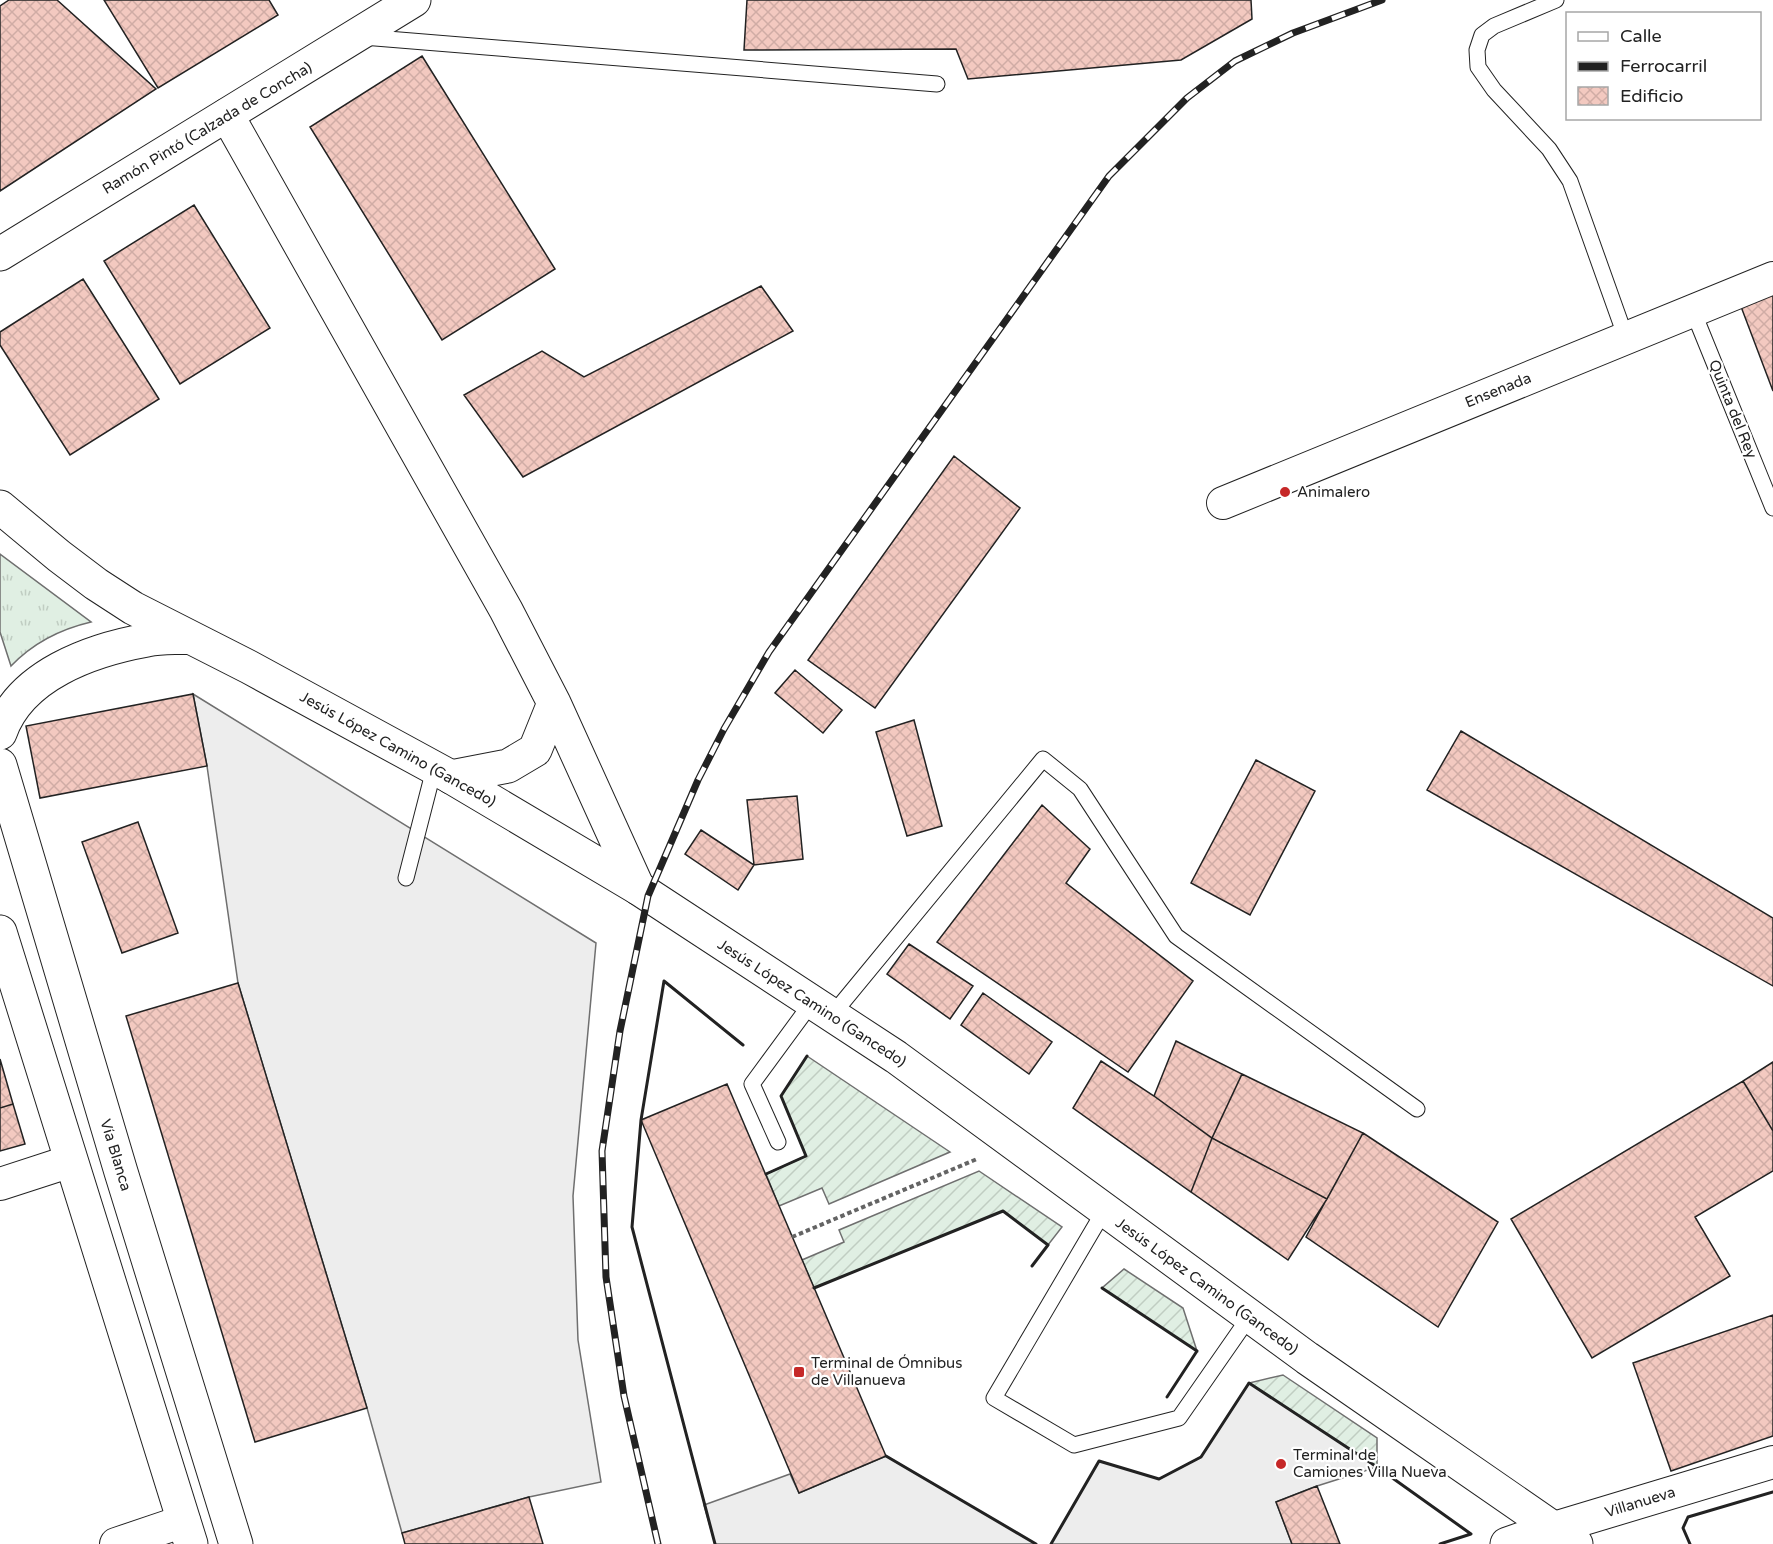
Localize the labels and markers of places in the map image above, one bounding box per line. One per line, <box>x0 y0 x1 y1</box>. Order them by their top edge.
place label: Animalero <box>1297 483 1370 501</box>
marker: Animalero <box>1278 485 1292 499</box>
place label: Terminal de Ómnibus de Villanueva <box>811 1354 962 1389</box>
marker: Terminal de Ómnibus de Villanueva <box>792 1365 806 1379</box>
place label: Terminal de Camiones Villa Nueva <box>1293 1446 1447 1481</box>
marker: Terminal de Camiones Villa Nueva <box>1274 1457 1288 1471</box>

